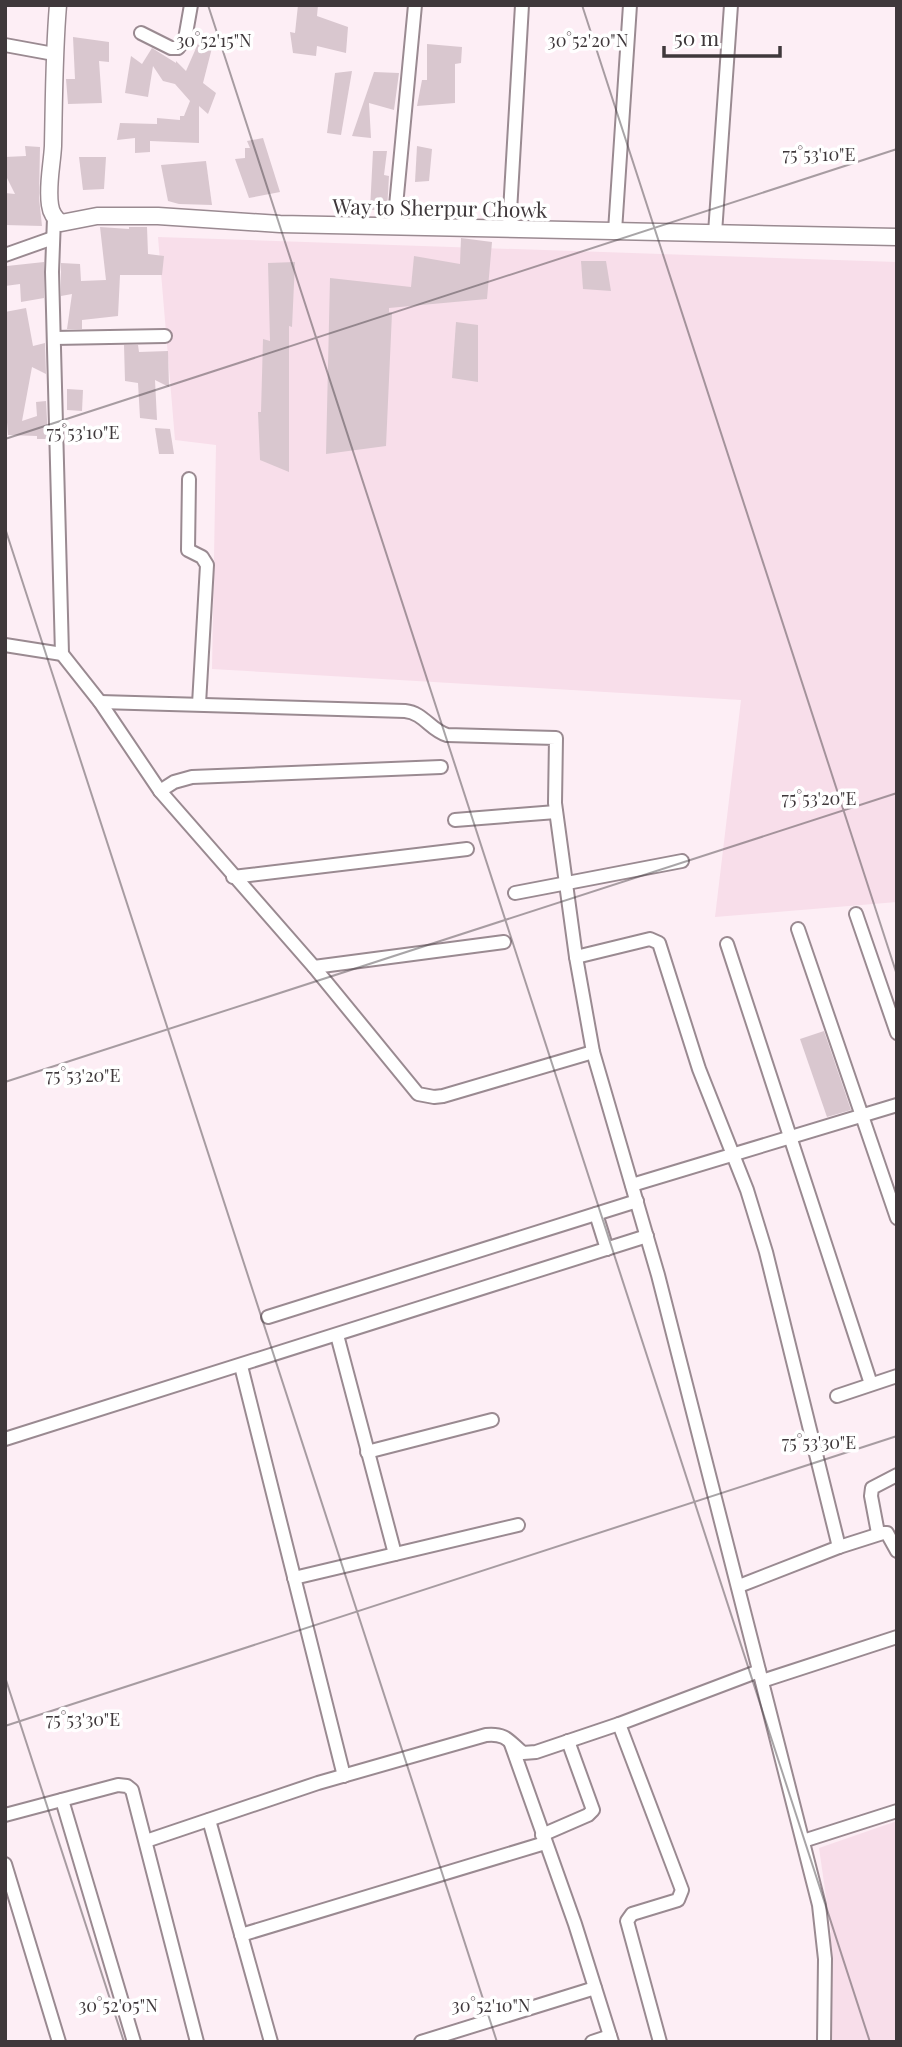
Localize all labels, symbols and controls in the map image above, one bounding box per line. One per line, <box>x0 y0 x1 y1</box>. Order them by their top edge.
scale bar <box>664 14 780 58</box>
text: 50 m <box>674 23 720 51</box>
text: 30°52'15"N <box>176 28 252 52</box>
text: 30°52'20"N <box>548 28 629 52</box>
text: 75°53'10"E <box>783 142 855 166</box>
street label: Way to Sherpur Chowk <box>331 191 548 223</box>
text: 75°53'10"E <box>47 420 119 444</box>
text: 75°53'20"E <box>782 786 856 810</box>
text: 75°53'20"E <box>46 1063 120 1087</box>
text: 75°53'30"E <box>782 1430 856 1454</box>
text: 75°53'30"E <box>46 1707 120 1731</box>
text: 30°52'05"N <box>78 1993 158 2017</box>
text: 30°52'10"N <box>452 1993 531 2017</box>

